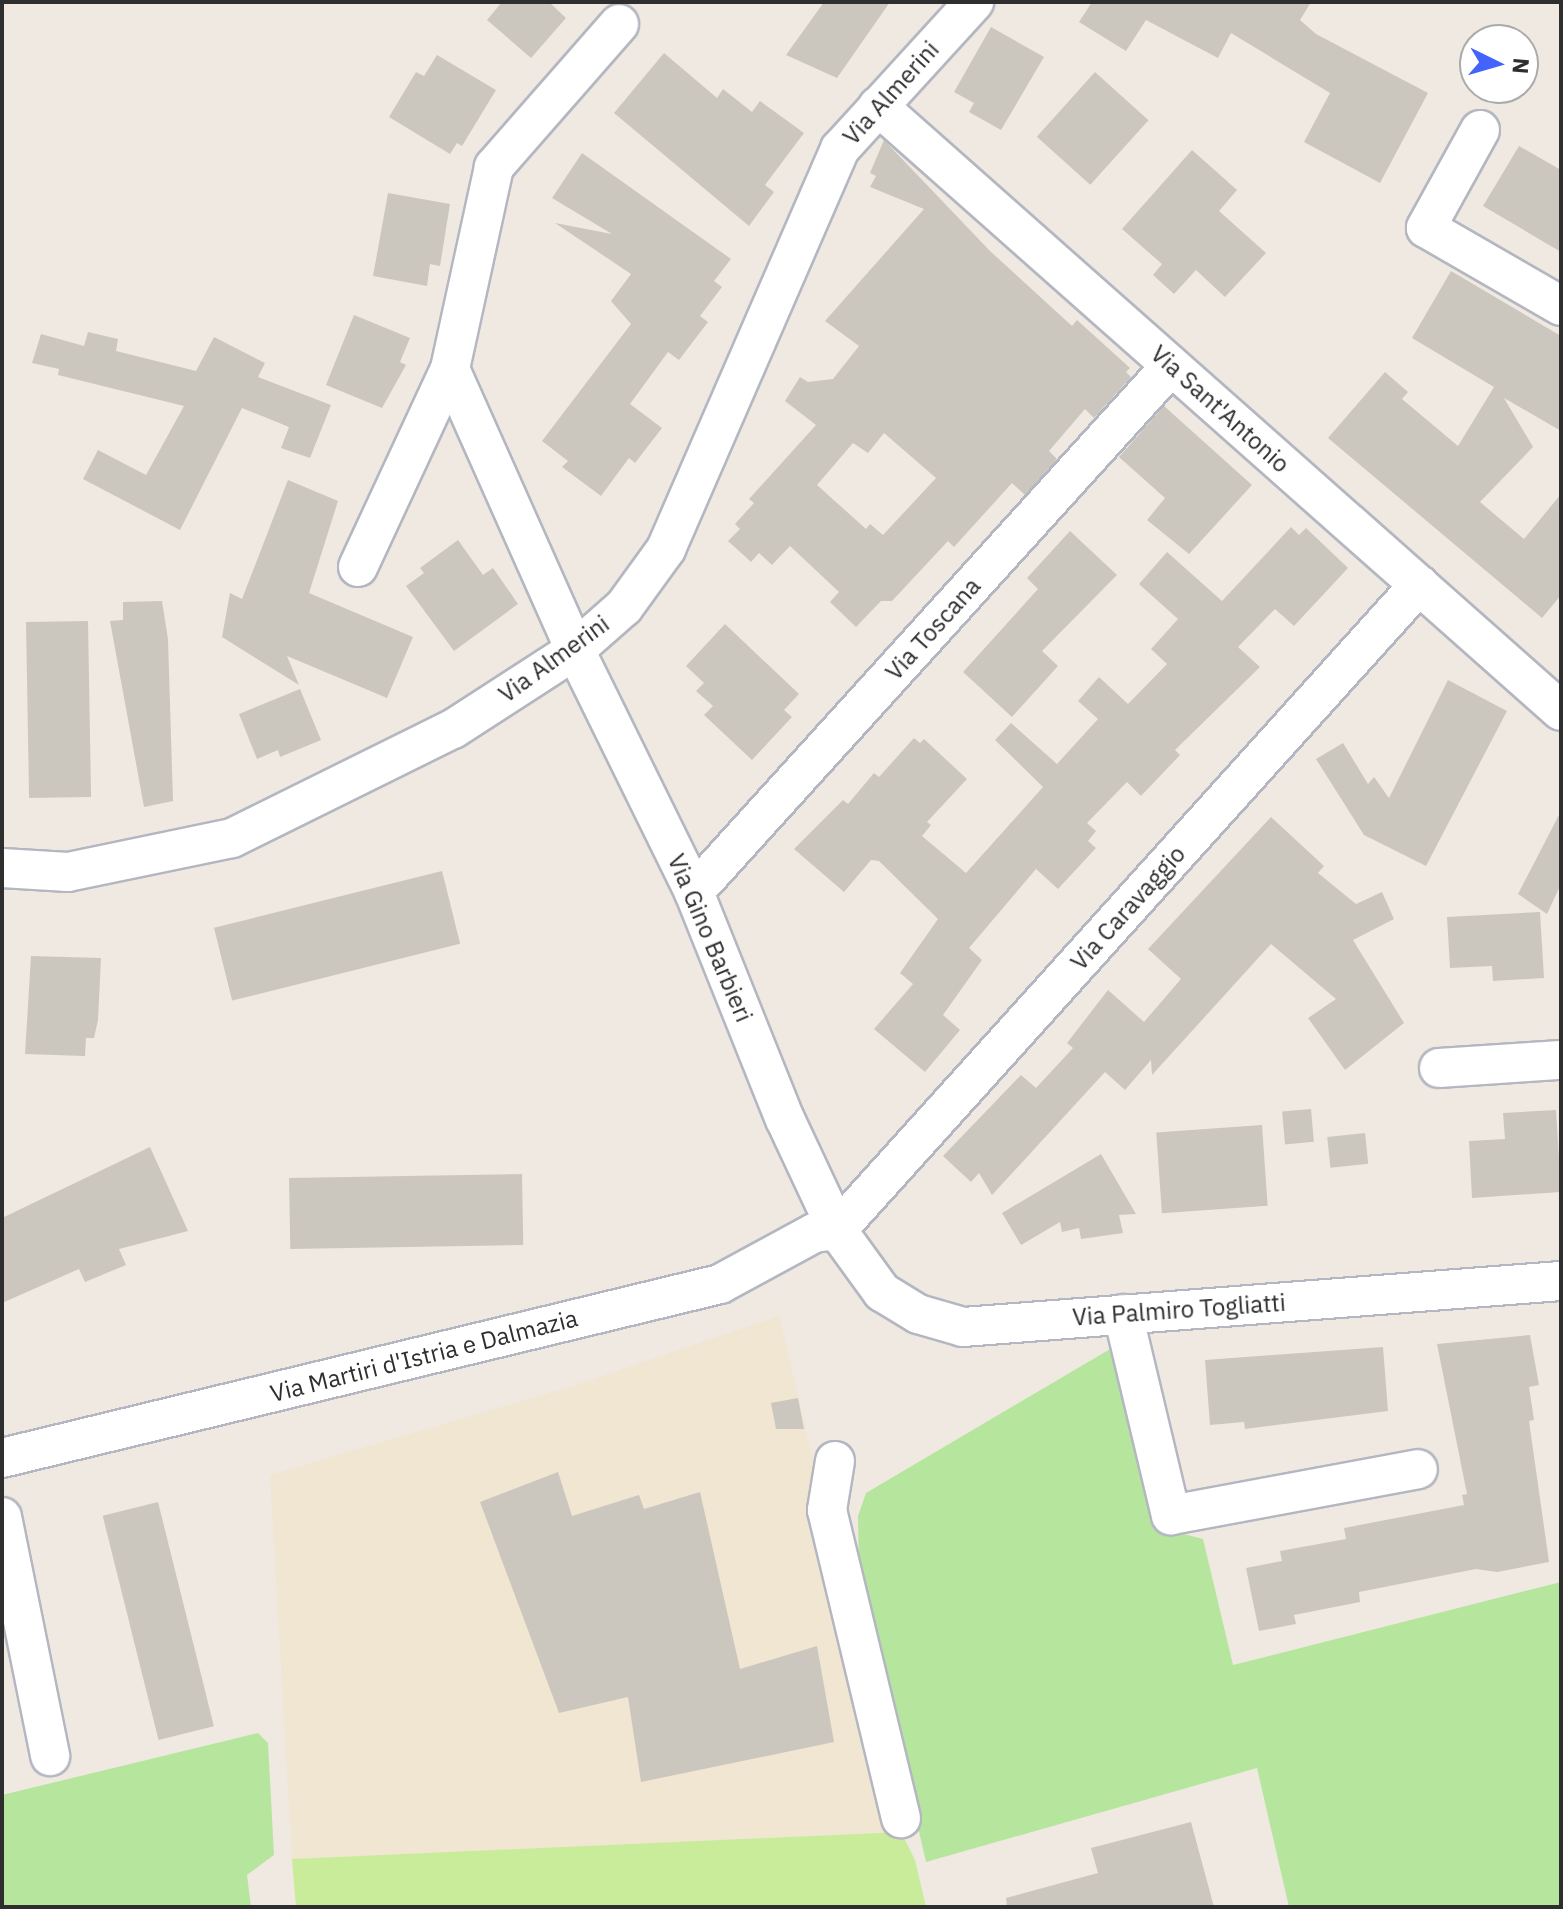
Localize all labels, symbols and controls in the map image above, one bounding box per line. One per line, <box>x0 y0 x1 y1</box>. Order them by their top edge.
north arrow <box>1459 24 1539 104</box>
street label: Via Almerini <box>837 35 945 151</box>
text: N <box>1506 57 1537 75</box>
street label: Via Sant'Antonio <box>1145 339 1295 479</box>
street label: Via Toscana <box>880 572 986 686</box>
street label: Via Almerini <box>493 609 615 709</box>
street label: Via Caravaggio <box>1065 840 1191 976</box>
street label: Via Gino Barbieri <box>662 850 758 1026</box>
street label: Via Palmiro Togliatti <box>1071 1288 1287 1332</box>
street label: Via Martiri d'Istria e Dalmazia <box>267 1304 581 1408</box>

